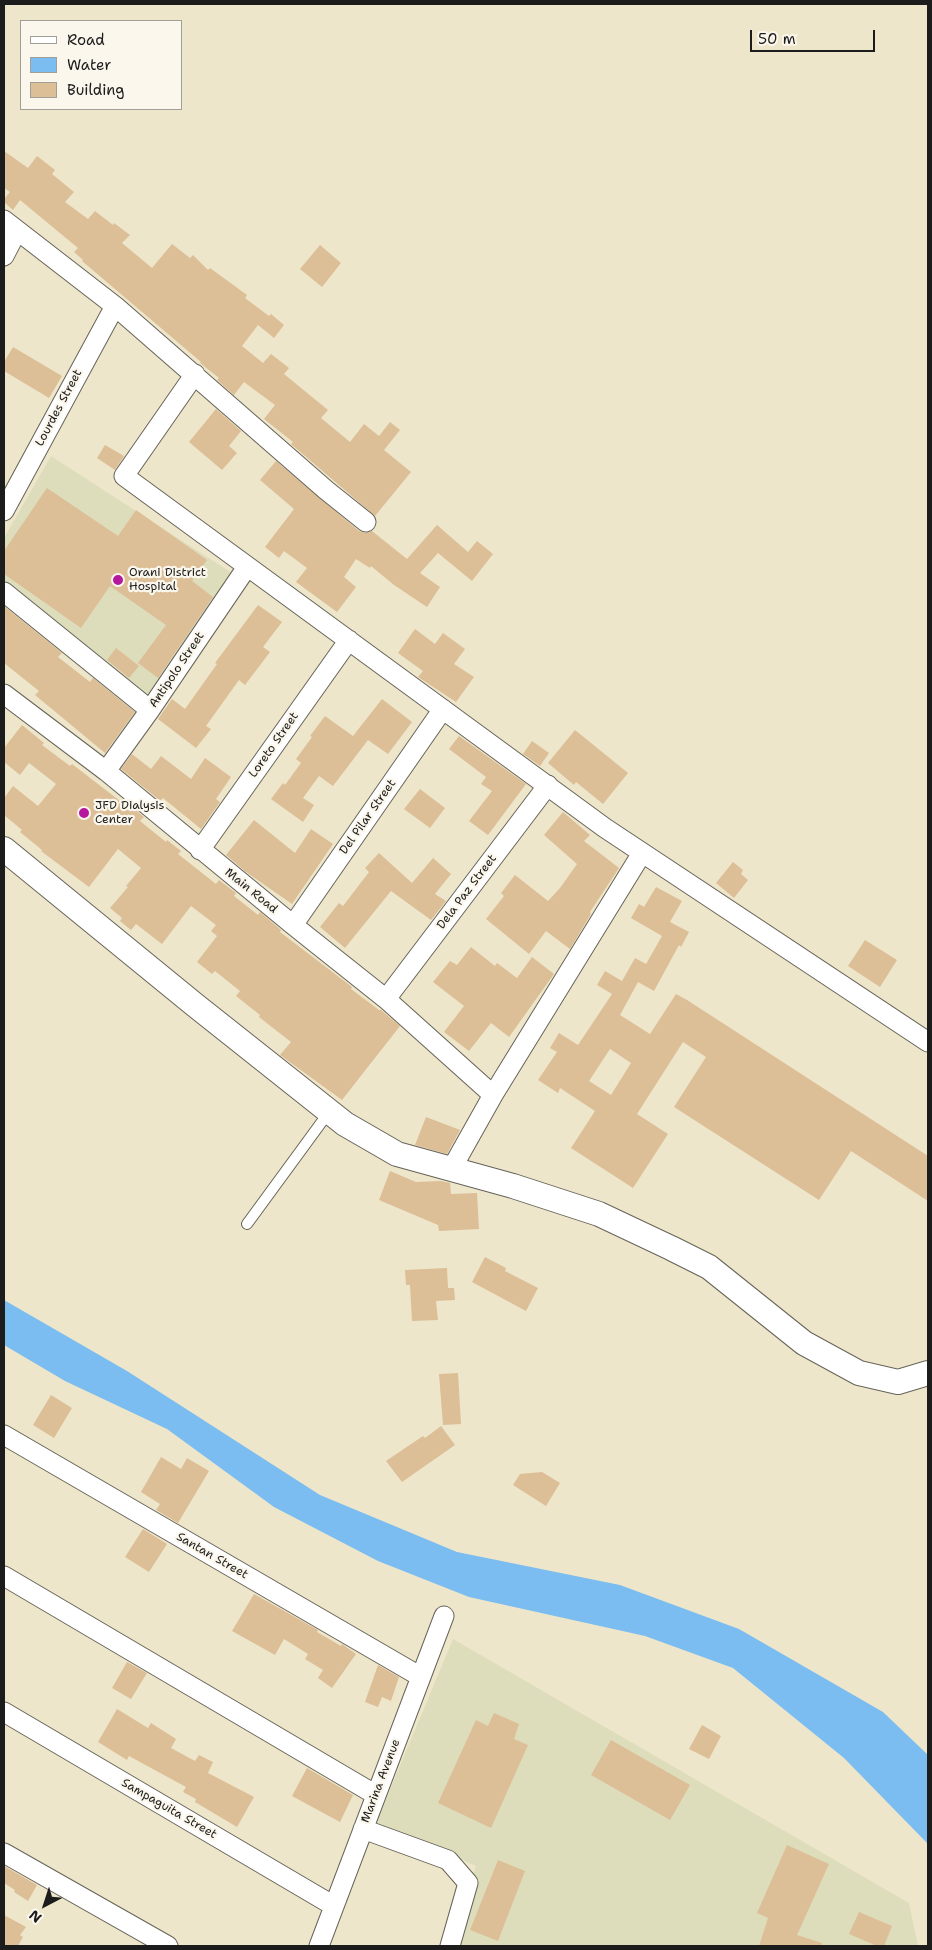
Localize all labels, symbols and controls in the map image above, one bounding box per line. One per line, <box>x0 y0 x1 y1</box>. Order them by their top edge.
legend <box>20 20 182 110</box>
scale bar <box>752 20 877 52</box>
text: 50 m <box>758 29 796 49</box>
text: Road <box>67 30 105 50</box>
text: Water <box>67 55 111 75</box>
text: Building <box>67 80 124 100</box>
street label: Lourdes Street <box>33 367 85 449</box>
place label: Orani District Hospital <box>129 566 206 594</box>
marker: Orani District Hospital <box>111 573 125 587</box>
street label: Antipolo Street <box>146 629 208 711</box>
street label: Loreto Street <box>246 710 302 780</box>
street label: Del Pilar Street <box>337 777 399 857</box>
place label: JFD Dialysis Center <box>95 799 164 827</box>
marker: JFD Dialysis Center <box>77 806 91 820</box>
street label: Dela Paz Street <box>434 852 500 932</box>
street label: Main Road <box>222 865 280 917</box>
street label: Santan Street <box>174 1530 250 1582</box>
street label: Marina Avenue <box>358 1737 404 1825</box>
street label: Sampaguita Street <box>119 1776 219 1842</box>
north arrow <box>20 1880 70 1930</box>
text: N <box>25 1906 45 1927</box>

